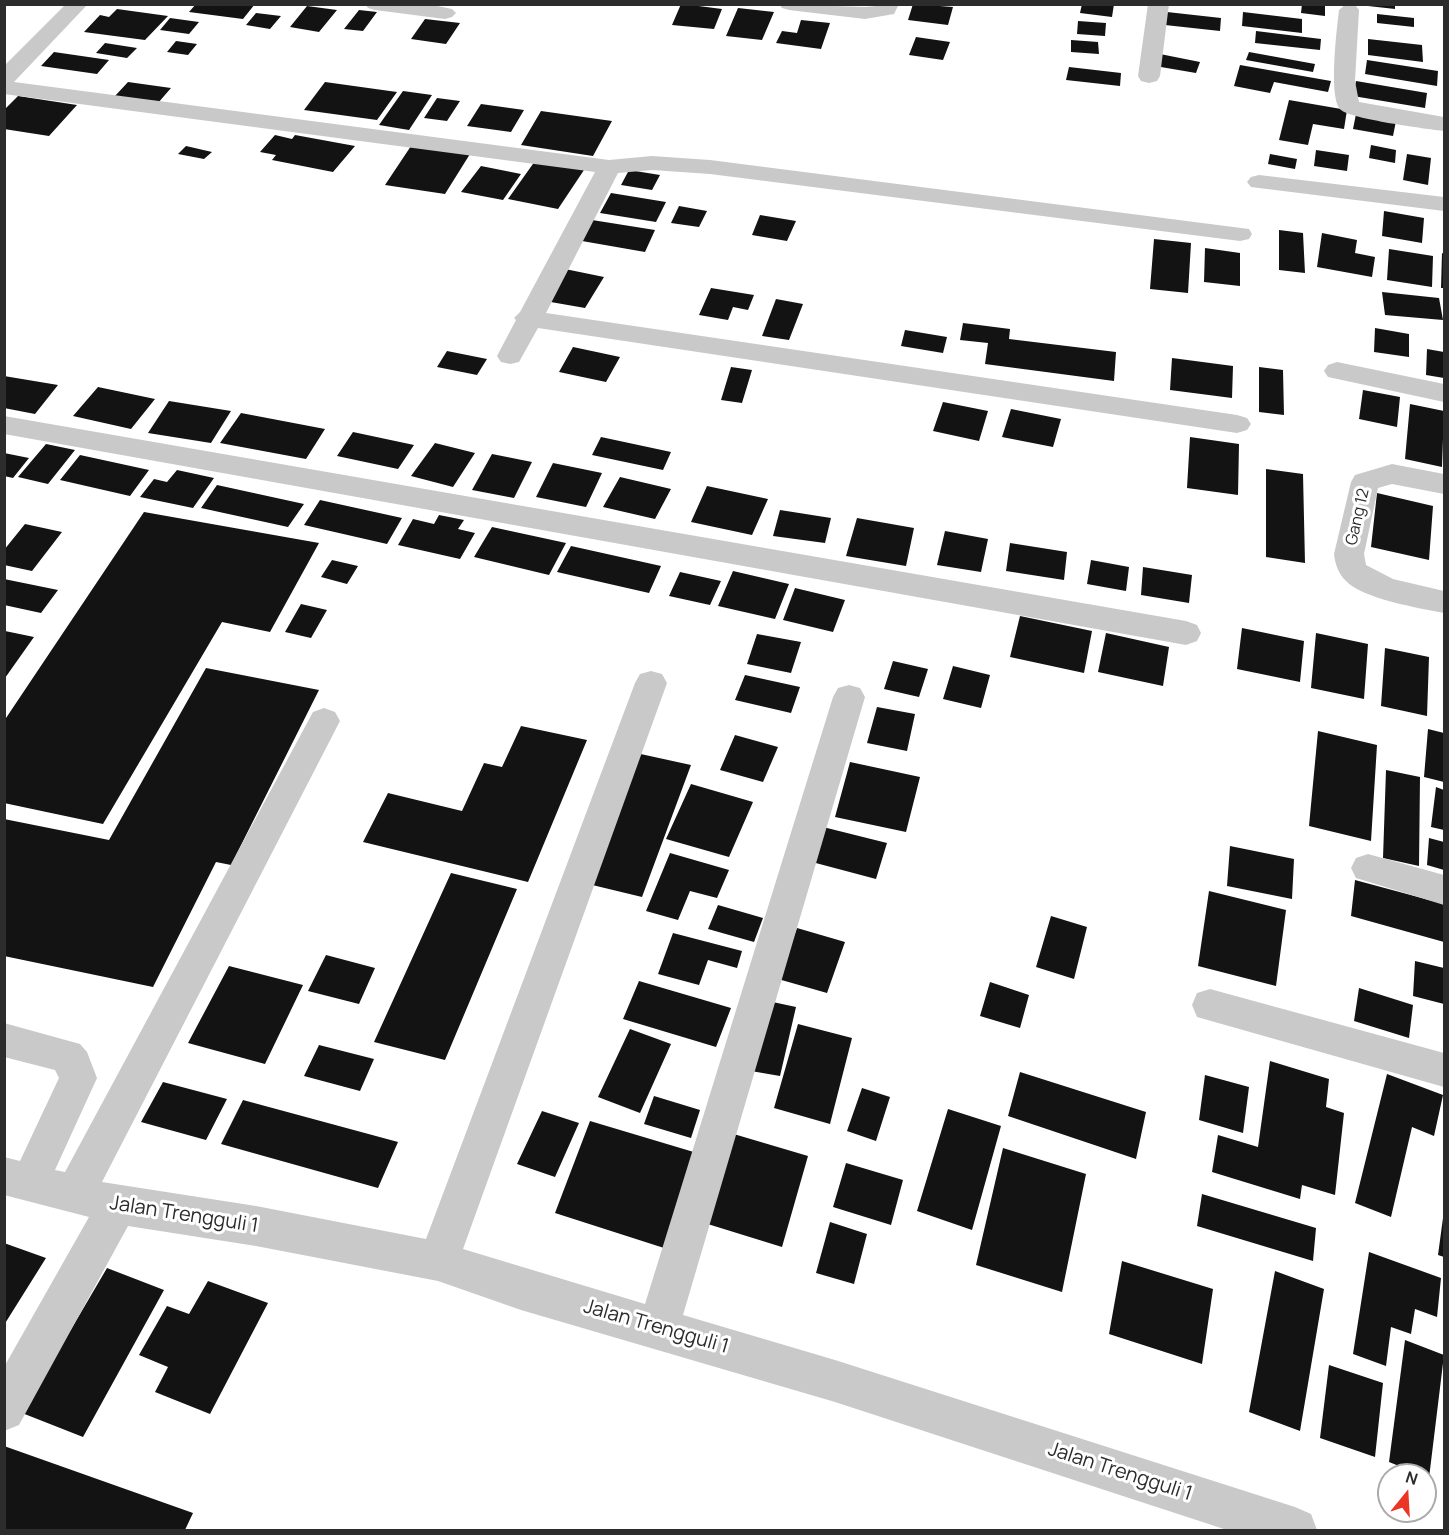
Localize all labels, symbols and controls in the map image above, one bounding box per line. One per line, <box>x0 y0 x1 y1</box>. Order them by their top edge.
street label: Gang 12 <box>1342 487 1374 547</box>
street label: Jalan Trengguli 1 <box>108 1191 260 1239</box>
street label: Jalan Trengguli 1 <box>581 1295 731 1359</box>
street label: Jalan Trengguli 1 <box>1045 1437 1195 1507</box>
north arrow <box>1377 1463 1437 1523</box>
text: N <box>1403 1466 1421 1490</box>

